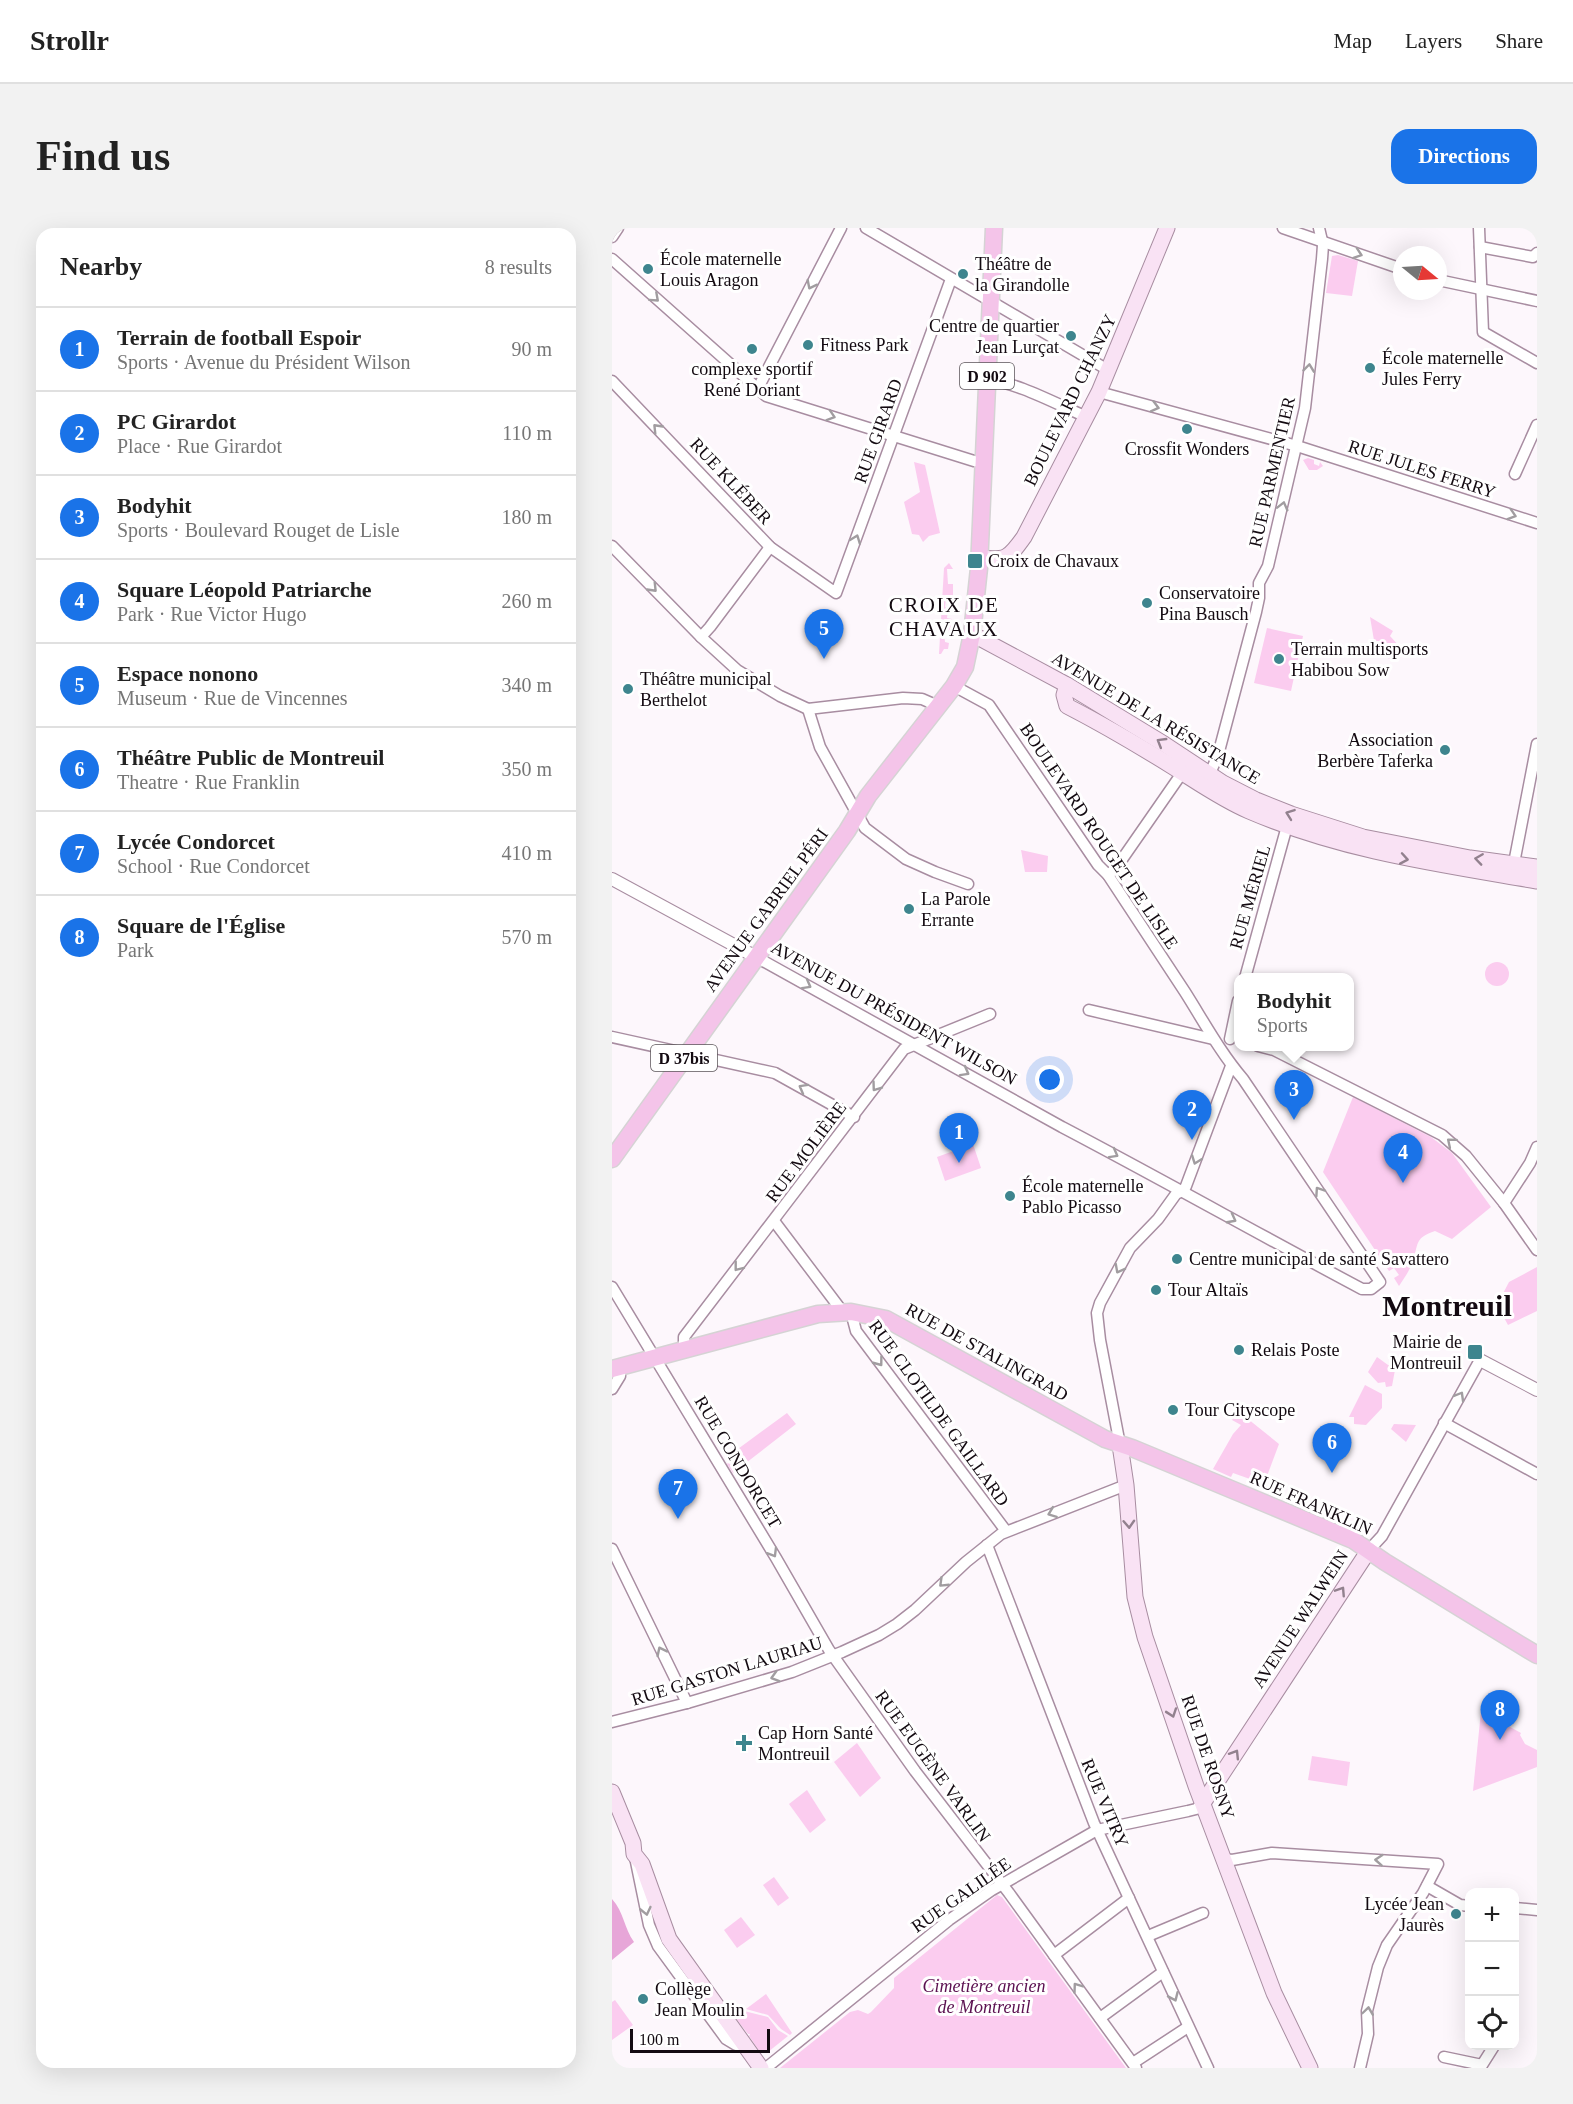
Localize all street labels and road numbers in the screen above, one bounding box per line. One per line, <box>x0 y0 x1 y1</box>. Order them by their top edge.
street label: BOULEVARD CHANZY <box>1020 311 1120 489</box>
road number: D 902 <box>960 363 1014 389</box>
street label: RUE GIRARD <box>850 376 906 486</box>
street label: RUE PARMENTIER <box>1245 395 1299 549</box>
street label: RUE KLÉBER <box>686 433 777 528</box>
street label: RUE JULES FERRY <box>1346 436 1498 502</box>
street label: AVENUE DE LA RÉSISTANCE <box>1048 647 1264 788</box>
street label: BOULEVARD ROUGET DE LISLE <box>1016 719 1182 953</box>
street label: AVENUE GABRIEL PÉRI <box>699 824 832 996</box>
street label: RUE MÉRIEL <box>1225 842 1274 951</box>
street label: AVENUE DU PRÉSIDENT WILSON <box>768 936 1021 1089</box>
road number: D 37bis <box>651 1045 717 1071</box>
street label: RUE MOLIÈRE <box>761 1097 850 1206</box>
street label: RUE DE STALINGRAD <box>902 1299 1072 1405</box>
street label: RUE CLOTILDE GAILLARD <box>865 1316 1013 1510</box>
street label: RUE CONDORCET <box>691 1392 785 1532</box>
street label: RUE FRANKLIN <box>1247 1467 1375 1539</box>
street label: AVENUE WALWEIN <box>1248 1546 1352 1692</box>
street label: RUE GASTON LAURIAU <box>629 1632 825 1710</box>
street label: RUE EUGÈNE VARLIN <box>871 1686 995 1846</box>
street label: RUE DE ROSNY <box>1177 1692 1239 1822</box>
street label: RUE VITRY <box>1077 1756 1133 1850</box>
street label: RUE GALILÉE <box>907 1853 1014 1937</box>

